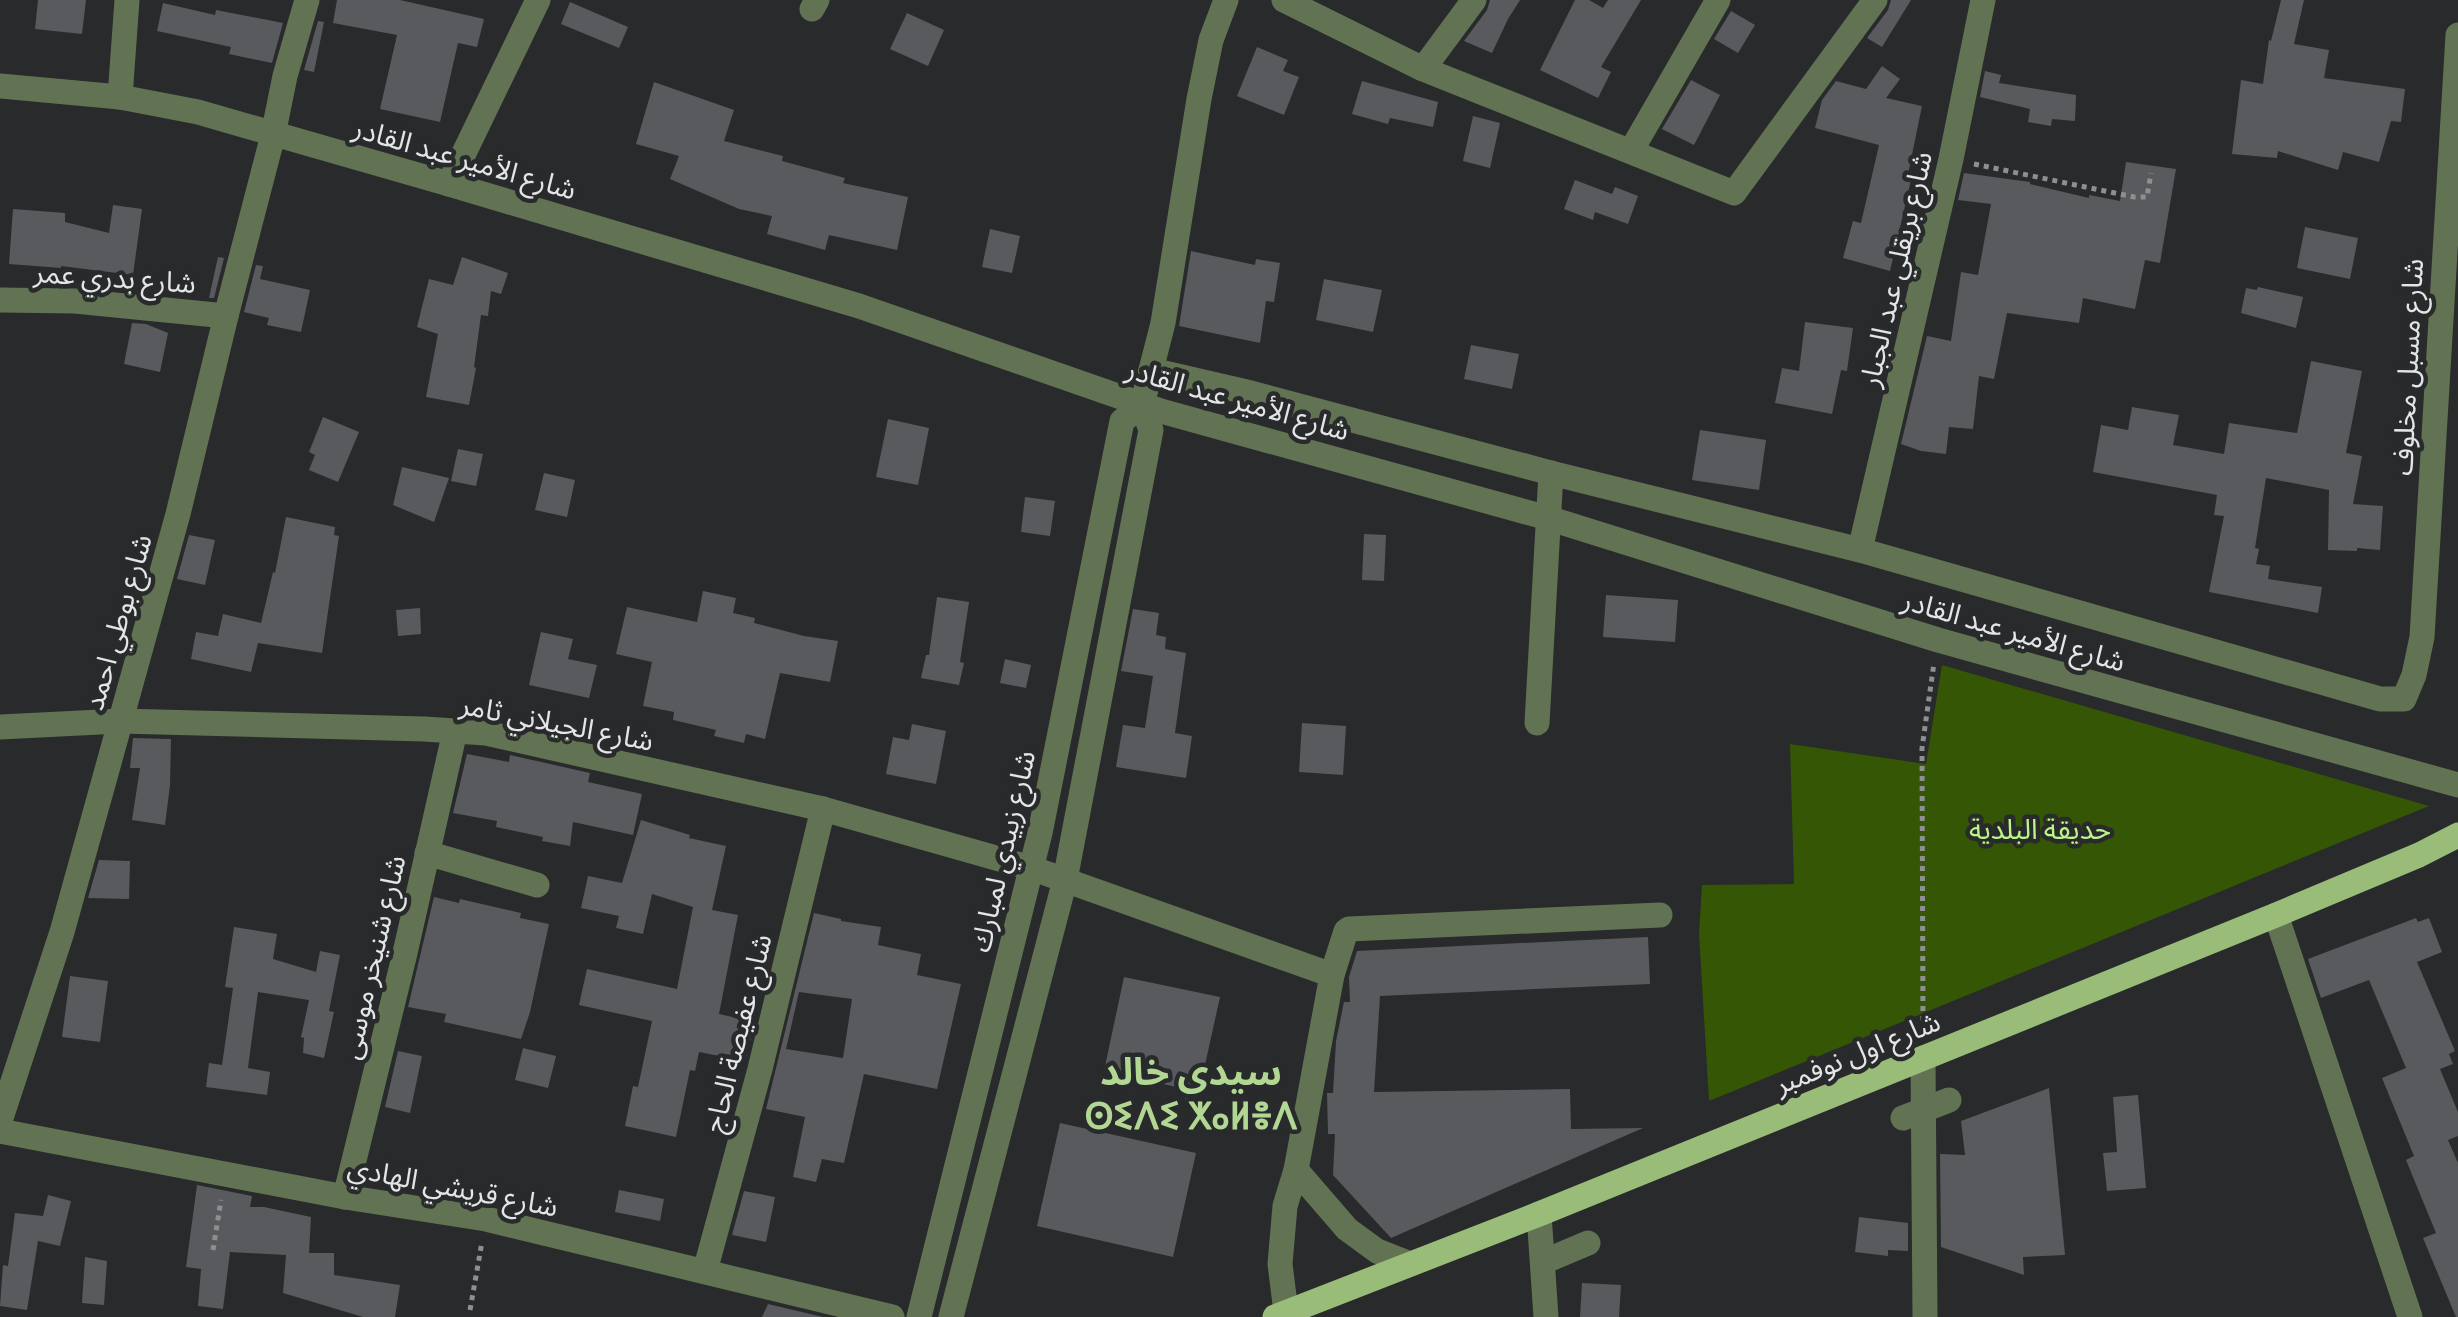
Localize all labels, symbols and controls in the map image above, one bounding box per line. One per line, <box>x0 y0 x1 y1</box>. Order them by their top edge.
street label: شارع الأمير عبد القادر <box>347 105 582 210</box>
street label: شارع بريقلي عبد الجبار <box>1847 147 1943 392</box>
street label: شارع بدري عمر <box>32 250 197 305</box>
street label: شارع مسبل مخلوف <box>2380 257 2434 477</box>
street label: شارع الأمير عبد القادر <box>1120 346 1355 451</box>
street label: شارع بوطي احمد <box>71 529 163 715</box>
street label: شارع الأمير عبد القادر <box>1896 577 2131 682</box>
street label: شارع الجيلاني ثامر <box>455 682 657 762</box>
street label: شارع زبيدي لمبارك <box>958 746 1047 956</box>
park label: حديقة البلدية <box>1969 807 2111 850</box>
street label: شارع شنيخر موسى <box>328 851 416 1063</box>
street label: شارع عفيصة الحاج <box>692 929 782 1137</box>
street label: شارع اول نوفمبر <box>1767 999 1947 1105</box>
district label: سيدي خالد ⵙⵉⴷⵉ ⵅⴰⵍⴻⴷ <box>1084 1042 1298 1144</box>
street label: شارع قريشي الهادي <box>344 1145 562 1228</box>

